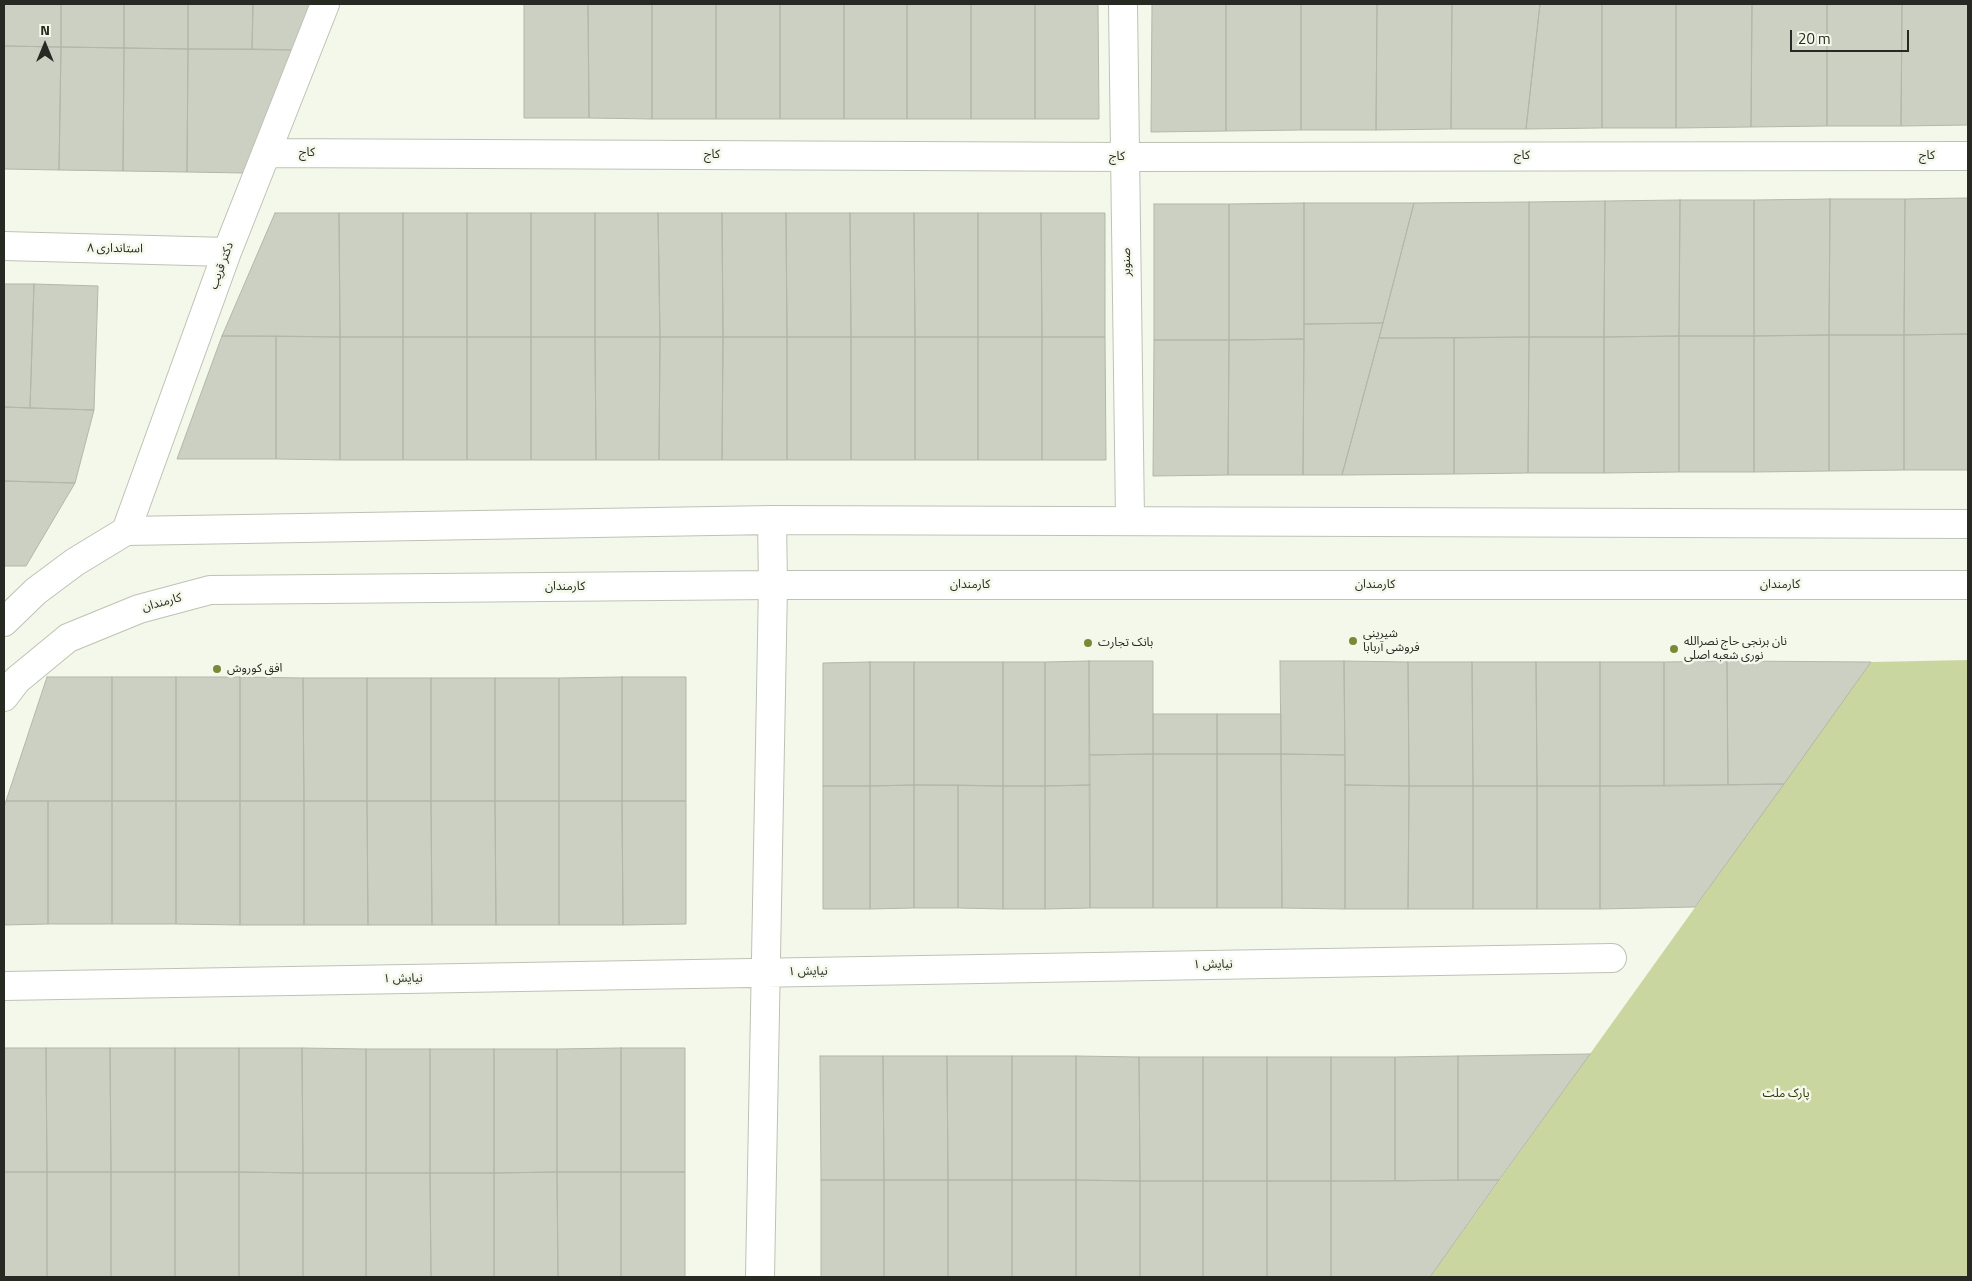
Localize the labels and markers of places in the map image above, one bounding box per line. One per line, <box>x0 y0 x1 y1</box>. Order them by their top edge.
place label: شیرینی فروشی آربابا <box>1363 627 1420 655</box>
marker: شیرینی فروشی آربابا <box>1347 635 1359 647</box>
place label: نان برنجی حاج نصرالله نوری شعبه اصلی <box>1684 635 1787 663</box>
place label: بانک تجارت <box>1098 636 1153 650</box>
marker: بانک تجارت <box>1082 637 1094 649</box>
marker: نان برنجی حاج نصرالله نوری شعبه اصلی <box>1668 643 1680 655</box>
place label: افق کوروش <box>227 662 282 676</box>
marker: افق کوروش <box>211 663 223 675</box>

